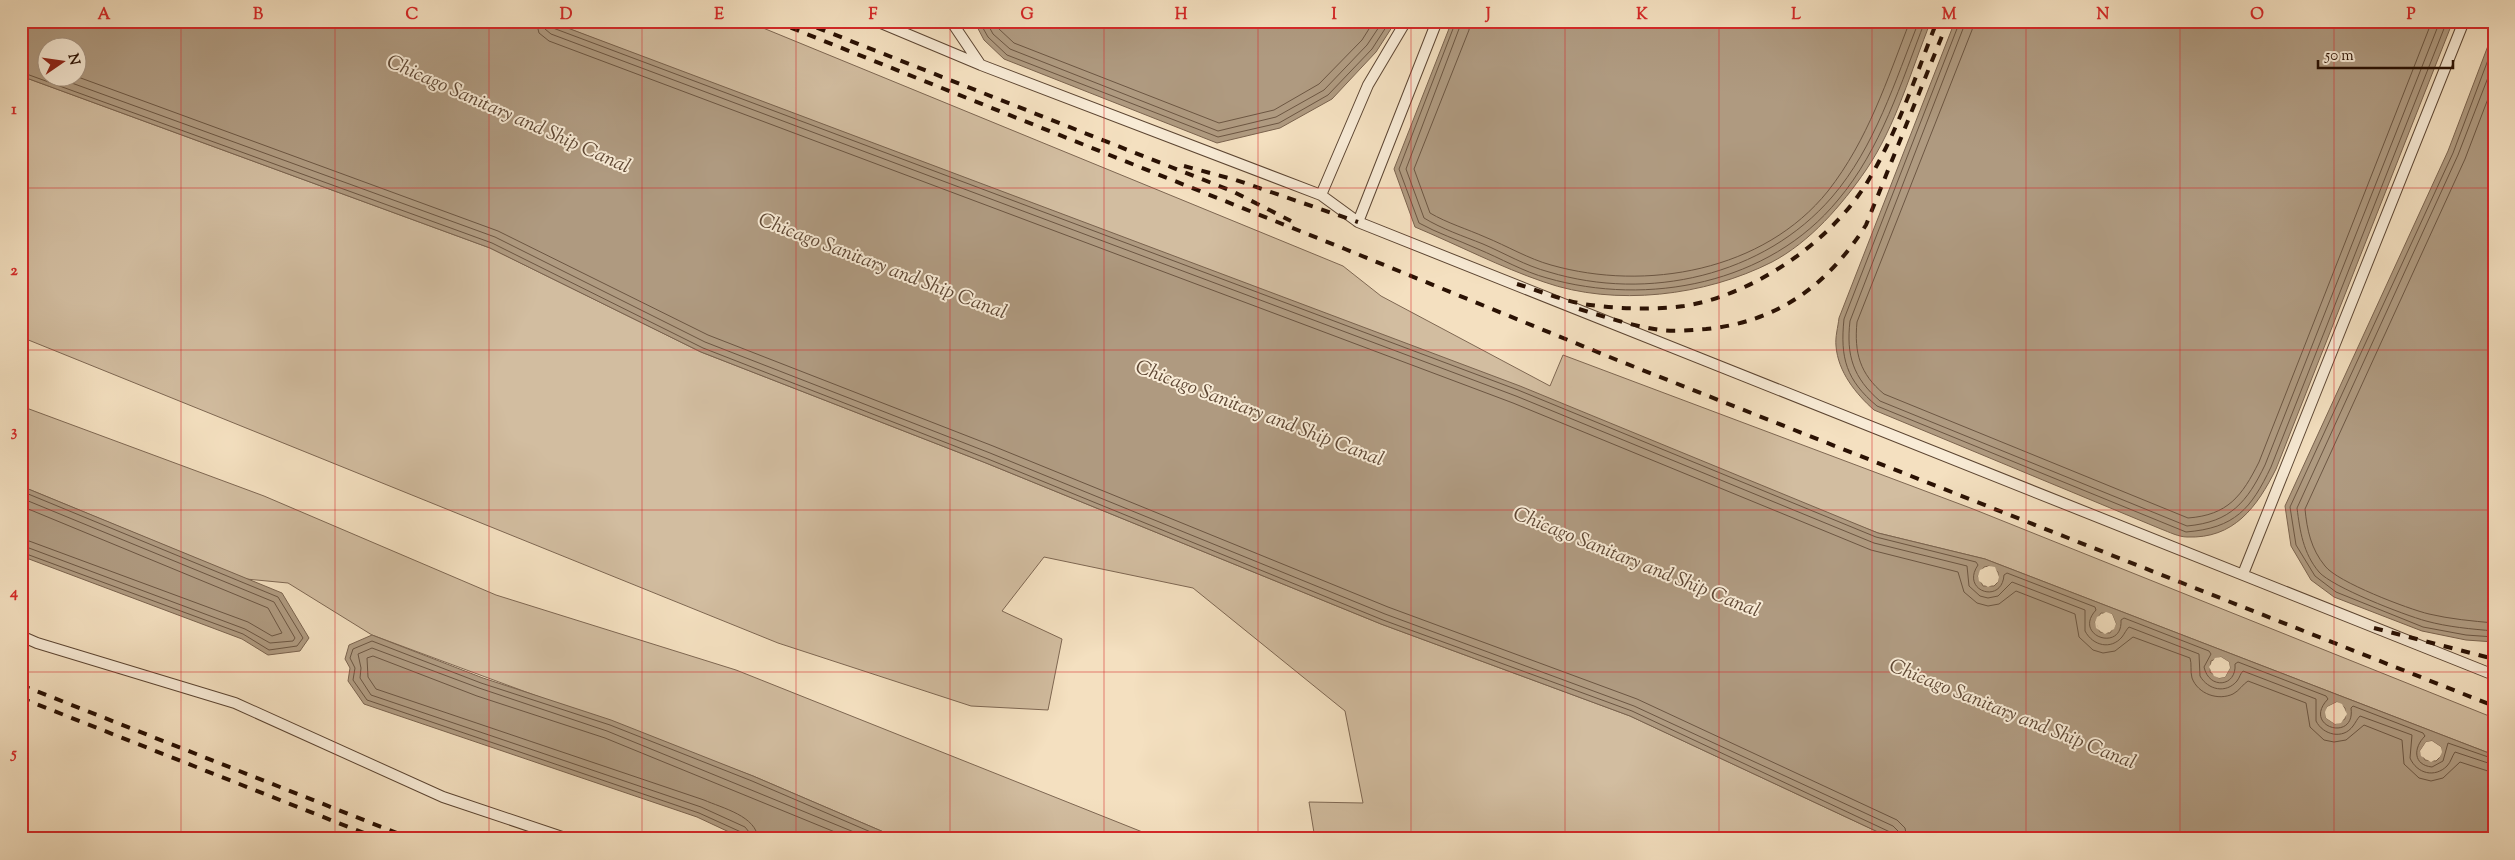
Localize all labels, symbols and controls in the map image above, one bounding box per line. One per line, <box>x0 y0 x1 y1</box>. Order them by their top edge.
text: A <box>98 4 111 27</box>
text: B <box>253 4 263 27</box>
text: C <box>406 4 419 27</box>
text: D <box>560 4 573 27</box>
text: E <box>714 4 724 27</box>
text: F <box>869 4 878 27</box>
text: G <box>1020 4 1034 27</box>
text: H <box>1175 4 1188 27</box>
text: I <box>1331 4 1337 27</box>
text: J <box>1484 4 1491 27</box>
text: K <box>1636 4 1648 27</box>
text: L <box>1791 4 1801 27</box>
text: M <box>1942 4 1957 27</box>
text: N <box>2097 4 2110 27</box>
text: O <box>2250 4 2264 27</box>
text: P <box>2406 4 2416 27</box>
north arrow <box>38 38 88 88</box>
scale bar <box>2318 38 2452 70</box>
text: 50 m <box>2324 46 2354 67</box>
water label: Chicago Sanitary and Ship Canal <box>381 48 635 182</box>
text: N <box>62 52 84 67</box>
text: 1 <box>11 99 17 122</box>
water label: Chicago Sanitary and Ship Canal <box>754 206 1011 328</box>
text: 2 <box>10 260 18 283</box>
water label: Chicago Sanitary and Ship Canal <box>1131 353 1388 475</box>
text: 3 <box>11 421 18 444</box>
water label: Chicago Sanitary and Ship Canal <box>1508 500 1764 626</box>
text: 4 <box>9 582 18 605</box>
water label: Chicago Sanitary and Ship Canal <box>1884 652 2140 778</box>
text: 5 <box>9 743 17 766</box>

